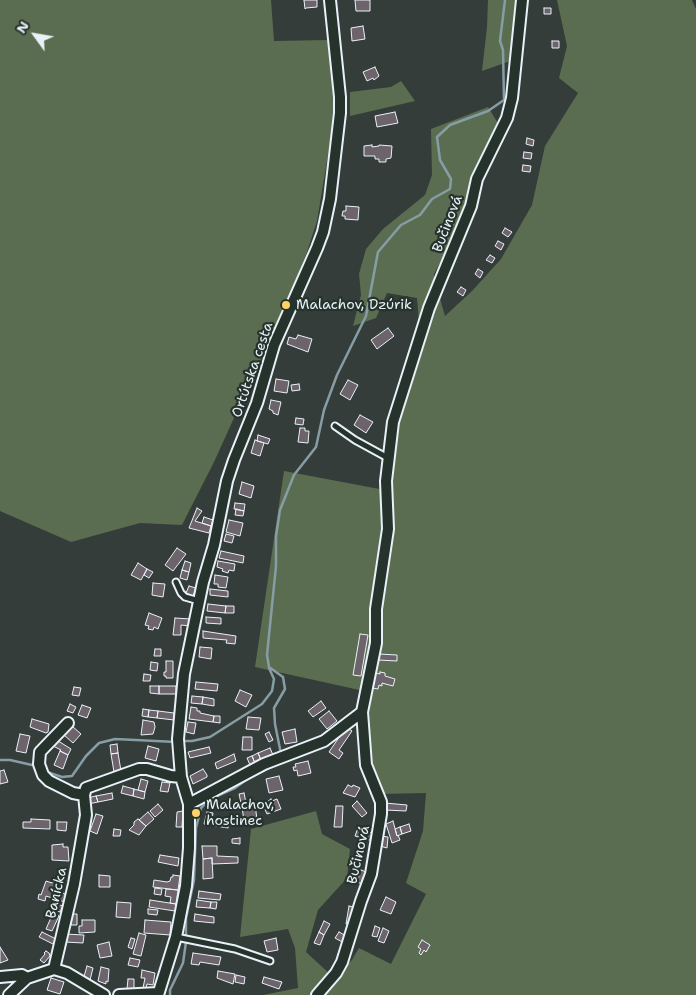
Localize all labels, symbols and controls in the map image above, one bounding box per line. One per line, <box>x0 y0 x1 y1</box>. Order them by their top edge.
north arrow <box>10 10 60 60</box>
text: N <box>12 18 33 37</box>
street label: Bučinová <box>430 193 466 255</box>
place label: Malachov, Dzúrik <box>296 297 412 313</box>
marker: Malachov, Dzúrik <box>280 299 292 311</box>
street label: Ortútska cesta <box>229 320 277 420</box>
place label: Malachov, hostinec <box>206 797 274 830</box>
marker: Malachov, hostinec <box>190 807 202 819</box>
street label: Bučinová <box>344 824 374 886</box>
street label: Banícka <box>43 866 71 920</box>

